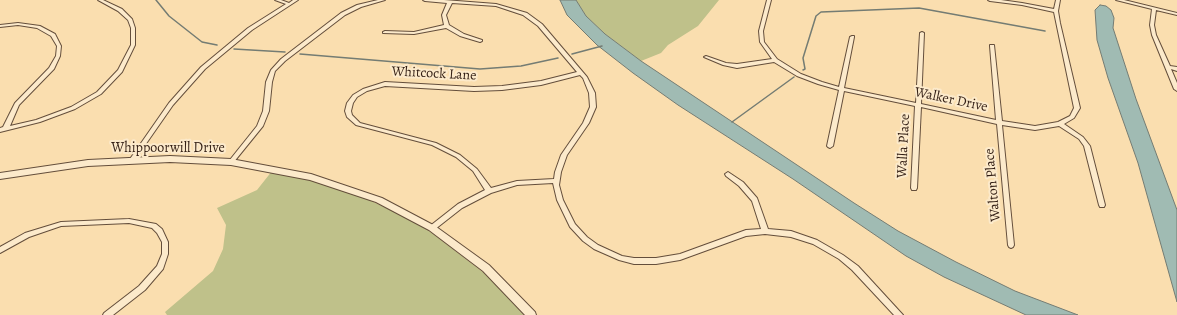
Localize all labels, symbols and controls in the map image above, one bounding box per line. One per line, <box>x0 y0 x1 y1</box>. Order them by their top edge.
street label: Whitcock Lane <box>391 63 477 85</box>
street label: Walker Drive <box>913 84 989 116</box>
street label: Walla Place <box>894 113 914 179</box>
street label: Whippoorwill Drive <box>111 141 225 157</box>
street label: Walton Place <box>981 148 1005 222</box>

